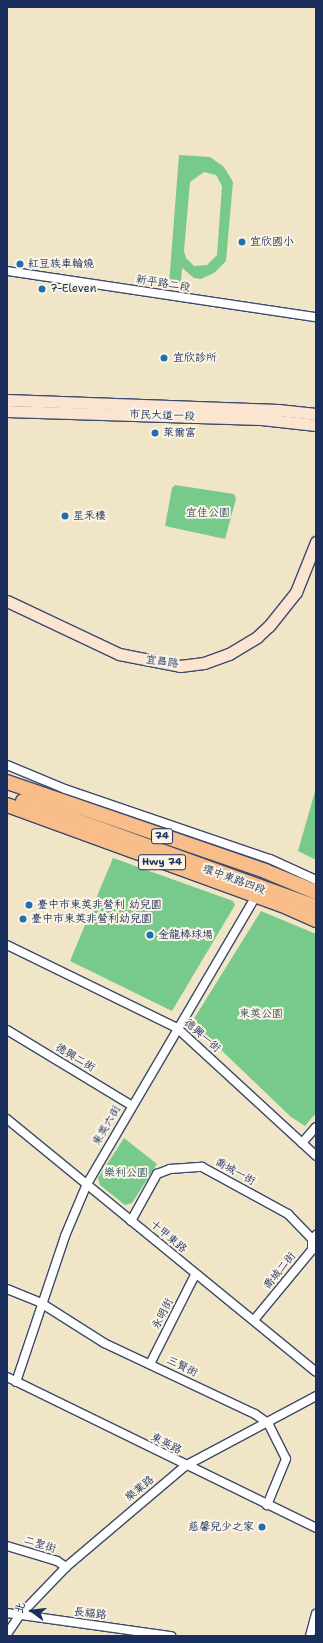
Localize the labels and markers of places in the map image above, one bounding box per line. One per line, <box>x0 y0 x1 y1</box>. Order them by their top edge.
place label: 宜欣國小 <box>250 235 294 249</box>
marker: 宜欣國小 <box>237 237 247 247</box>
place label: 紅豆族車輪燒 <box>28 257 94 271</box>
marker: 紅豆族車輪燒 <box>15 259 25 269</box>
place label: 7-Eleven <box>50 282 96 296</box>
marker: 7-Eleven <box>37 284 47 294</box>
place label: 宜欣診所 <box>173 351 217 365</box>
marker: 宜欣診所 <box>158 352 170 364</box>
place label: 萊爾富 <box>163 426 196 440</box>
marker: 萊爾富 <box>150 428 160 438</box>
place label: 星釆樓 <box>73 509 106 523</box>
marker: 星釆樓 <box>60 511 70 521</box>
place label: 臺中市東英非營利 幼兒園 <box>37 898 162 912</box>
marker: 臺中市東英非營利 幼兒園 <box>24 900 34 910</box>
place label: 臺中市東英非營利幼兒園 <box>31 912 152 926</box>
marker: 臺中市東英非營利幼兒園 <box>18 914 28 924</box>
place label: 金龍棒球場 <box>158 928 213 942</box>
marker: 金龍棒球場 <box>145 930 155 940</box>
place label: 慈馨兒少之家 <box>188 1520 254 1534</box>
marker: 慈馨兒少之家 <box>257 1522 267 1532</box>

